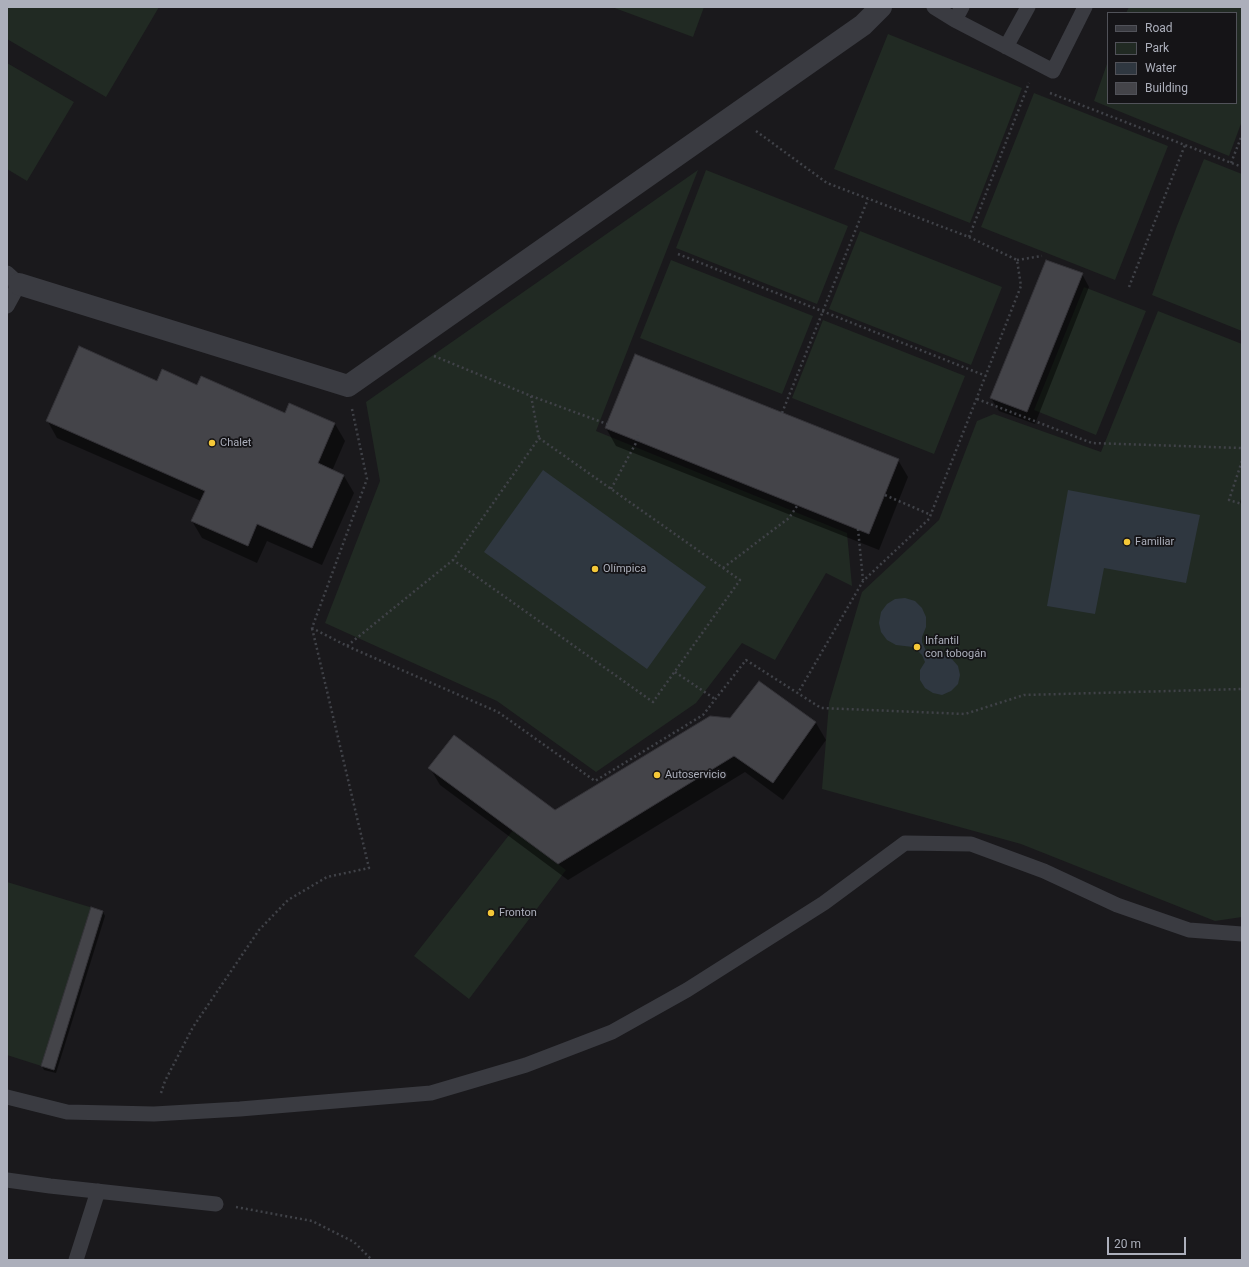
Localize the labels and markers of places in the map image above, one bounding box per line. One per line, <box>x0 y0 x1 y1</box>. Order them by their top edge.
place label: Chalet <box>220 436 251 450</box>
marker: Chalet <box>207 438 217 448</box>
place label: Familiar <box>1135 535 1174 549</box>
marker: Familiar <box>1122 537 1132 547</box>
place label: Olímpica <box>603 562 646 576</box>
marker: Olímpica <box>590 564 600 574</box>
place label: Infantil con tobogán <box>925 634 986 660</box>
marker: Infantil con tobogán <box>912 642 922 652</box>
place label: Autoservicio <box>665 768 726 782</box>
marker: Autoservicio <box>652 770 662 780</box>
place label: Fronton <box>499 906 537 920</box>
marker: Fronton <box>486 908 496 918</box>

